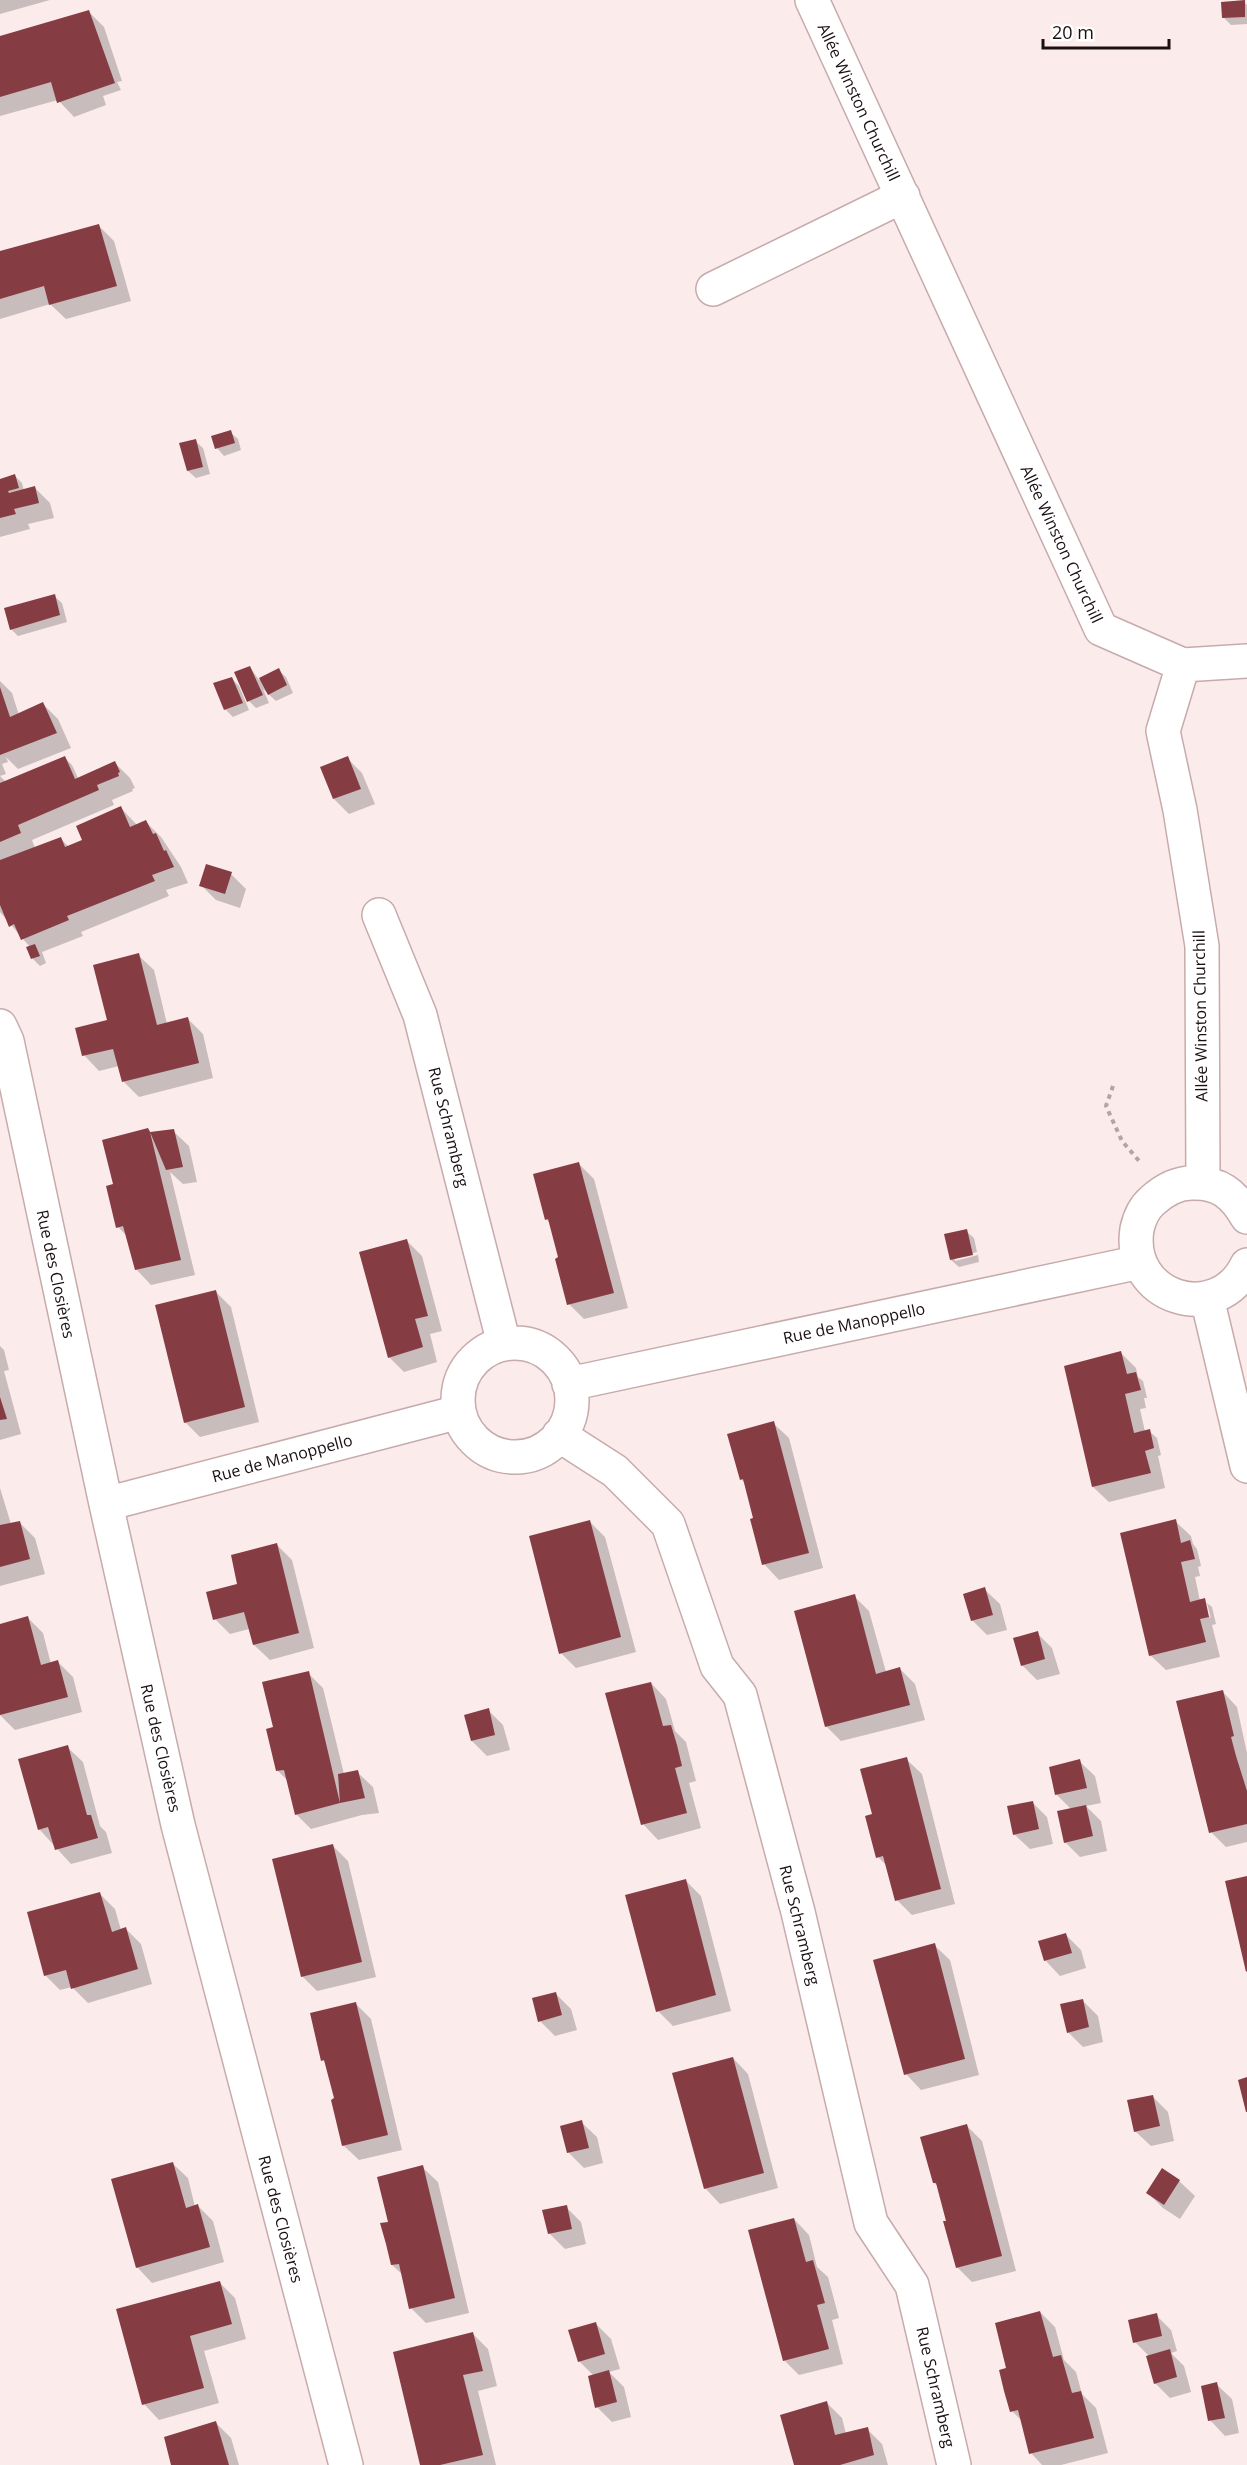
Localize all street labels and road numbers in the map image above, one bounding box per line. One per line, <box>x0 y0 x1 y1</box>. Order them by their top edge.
street label: Allée Winston Churchill <box>813 20 905 184</box>
street label: Allée Winston Churchill <box>1016 462 1108 626</box>
street label: Allée Winston Churchill <box>1188 930 1212 1102</box>
street label: Rue Schramberg <box>423 1065 475 1190</box>
street label: Rue des Closières <box>32 1208 80 1340</box>
street label: Rue de Manoppello <box>781 1297 927 1349</box>
street label: Rue de Manoppello <box>209 1429 355 1487</box>
street label: Rue des Closières <box>136 1682 186 1814</box>
street label: Rue Schramberg <box>774 1863 826 1988</box>
street label: Rue des Closières <box>253 2153 309 2285</box>
street label: Rue Schramberg <box>911 2324 961 2450</box>

